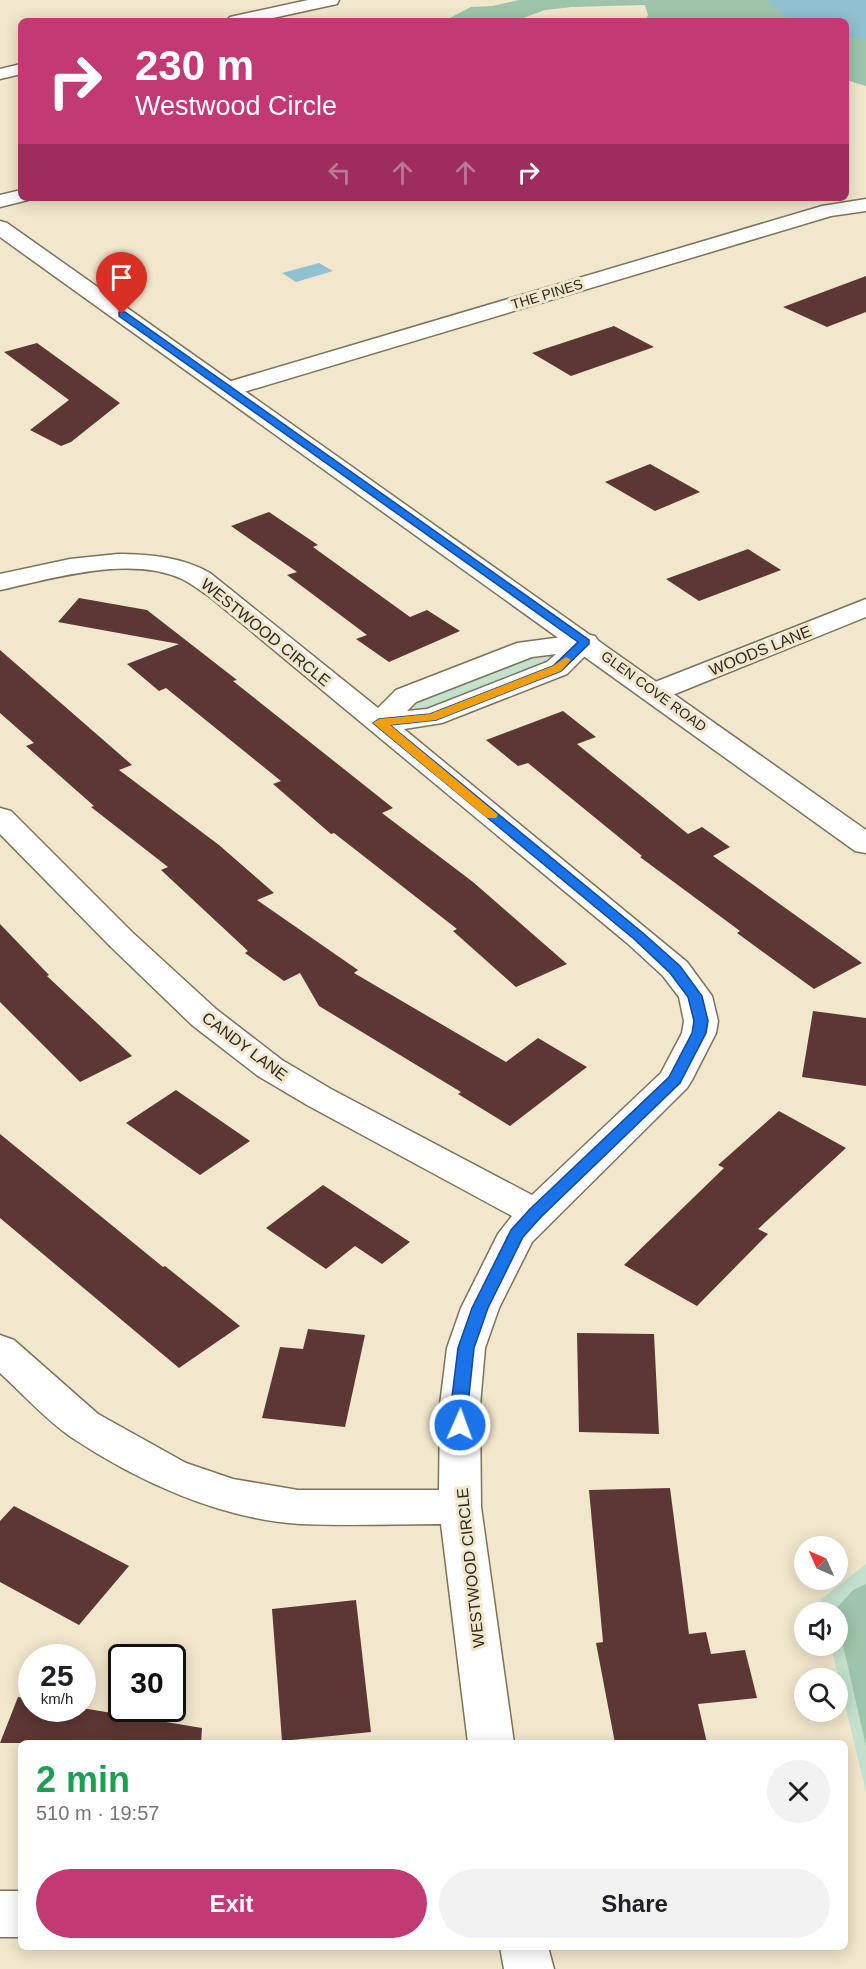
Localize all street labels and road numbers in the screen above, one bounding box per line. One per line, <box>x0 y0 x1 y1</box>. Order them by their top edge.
street label: THE PINES <box>509 276 585 312</box>
street label: WESTWOOD CIRCLE <box>198 575 334 690</box>
street label: WOODS LANE <box>707 622 814 679</box>
street label: GLEN COVE ROAD <box>598 647 710 735</box>
street label: CANDY LANE <box>199 1009 291 1084</box>
street label: WESTWOOD CIRCLE <box>454 1487 487 1649</box>

